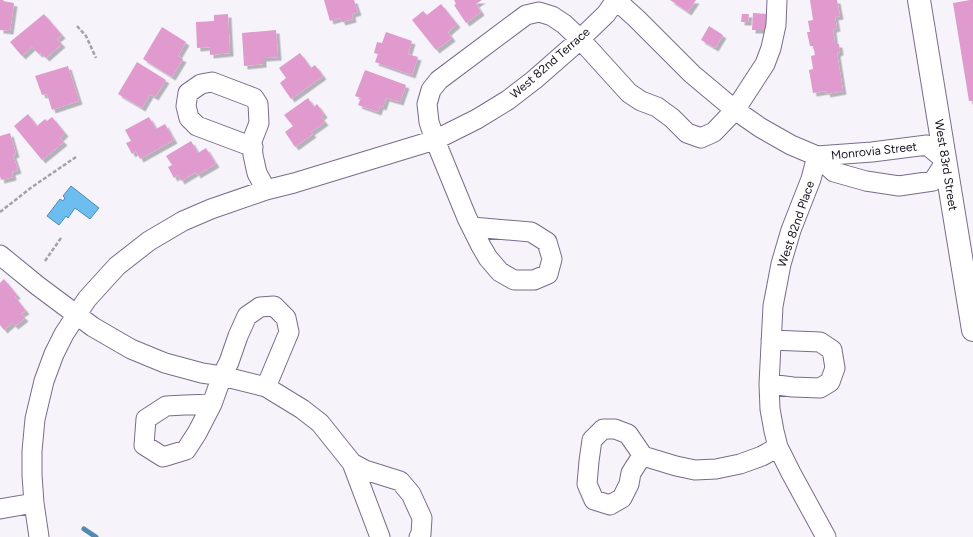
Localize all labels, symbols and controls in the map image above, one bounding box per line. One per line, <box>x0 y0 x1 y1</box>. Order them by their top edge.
street label: West 82nd Terrace <box>507 24 593 101</box>
street label: West 83rd Street <box>932 118 960 212</box>
street label: Monrovia Street <box>830 139 918 162</box>
street label: West 82nd Place <box>775 179 817 269</box>

